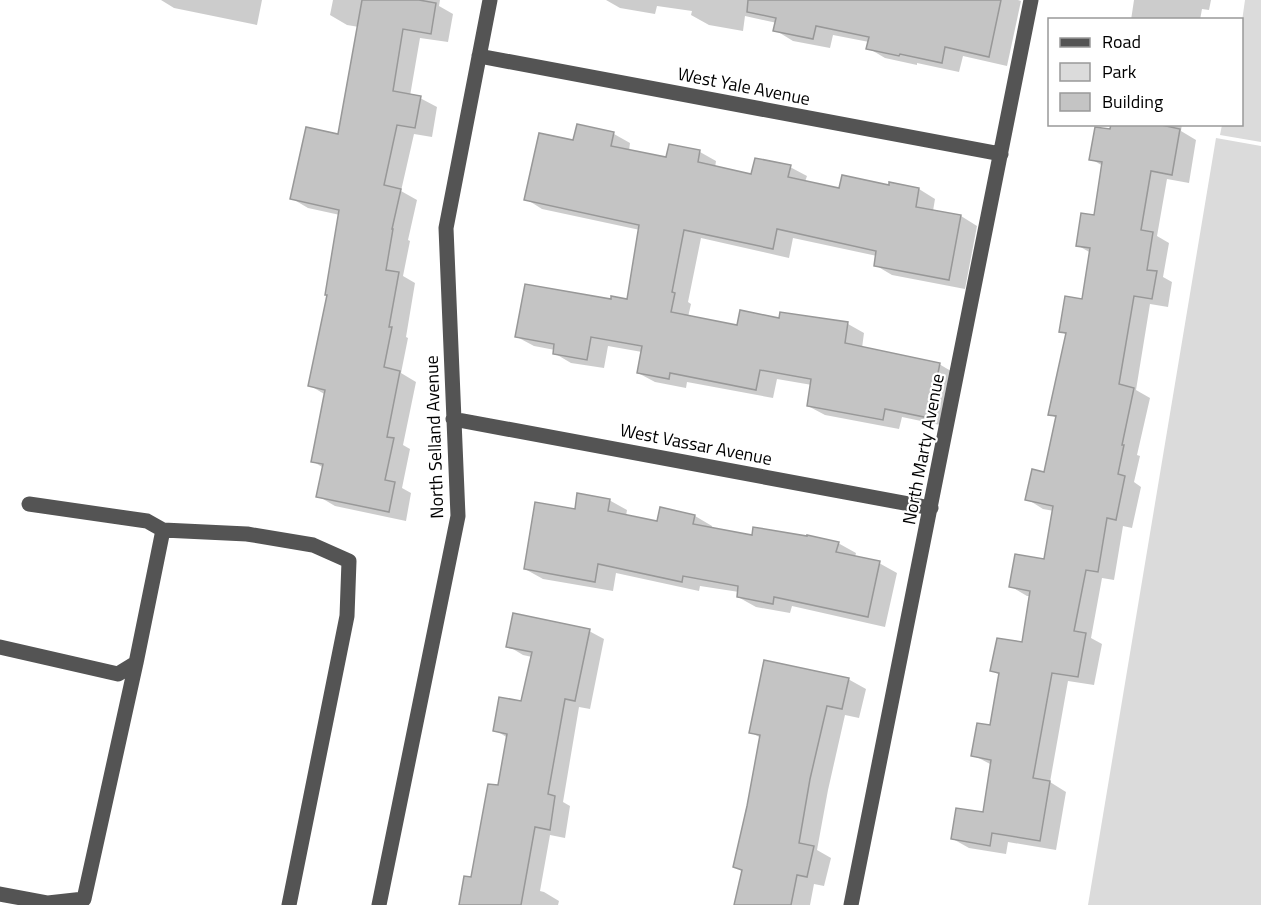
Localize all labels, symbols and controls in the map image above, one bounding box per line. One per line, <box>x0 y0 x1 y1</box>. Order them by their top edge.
legend <box>1048 18 1243 126</box>
text: Road <box>1102 28 1141 55</box>
text: Park <box>1102 58 1137 85</box>
street label: West Yale Avenue <box>675 60 813 112</box>
text: Building <box>1102 88 1163 115</box>
street label: North Selland Avenue <box>418 355 450 519</box>
street label: North Marty Avenue <box>895 371 951 527</box>
street label: West Vassar Avenue <box>618 416 774 472</box>

